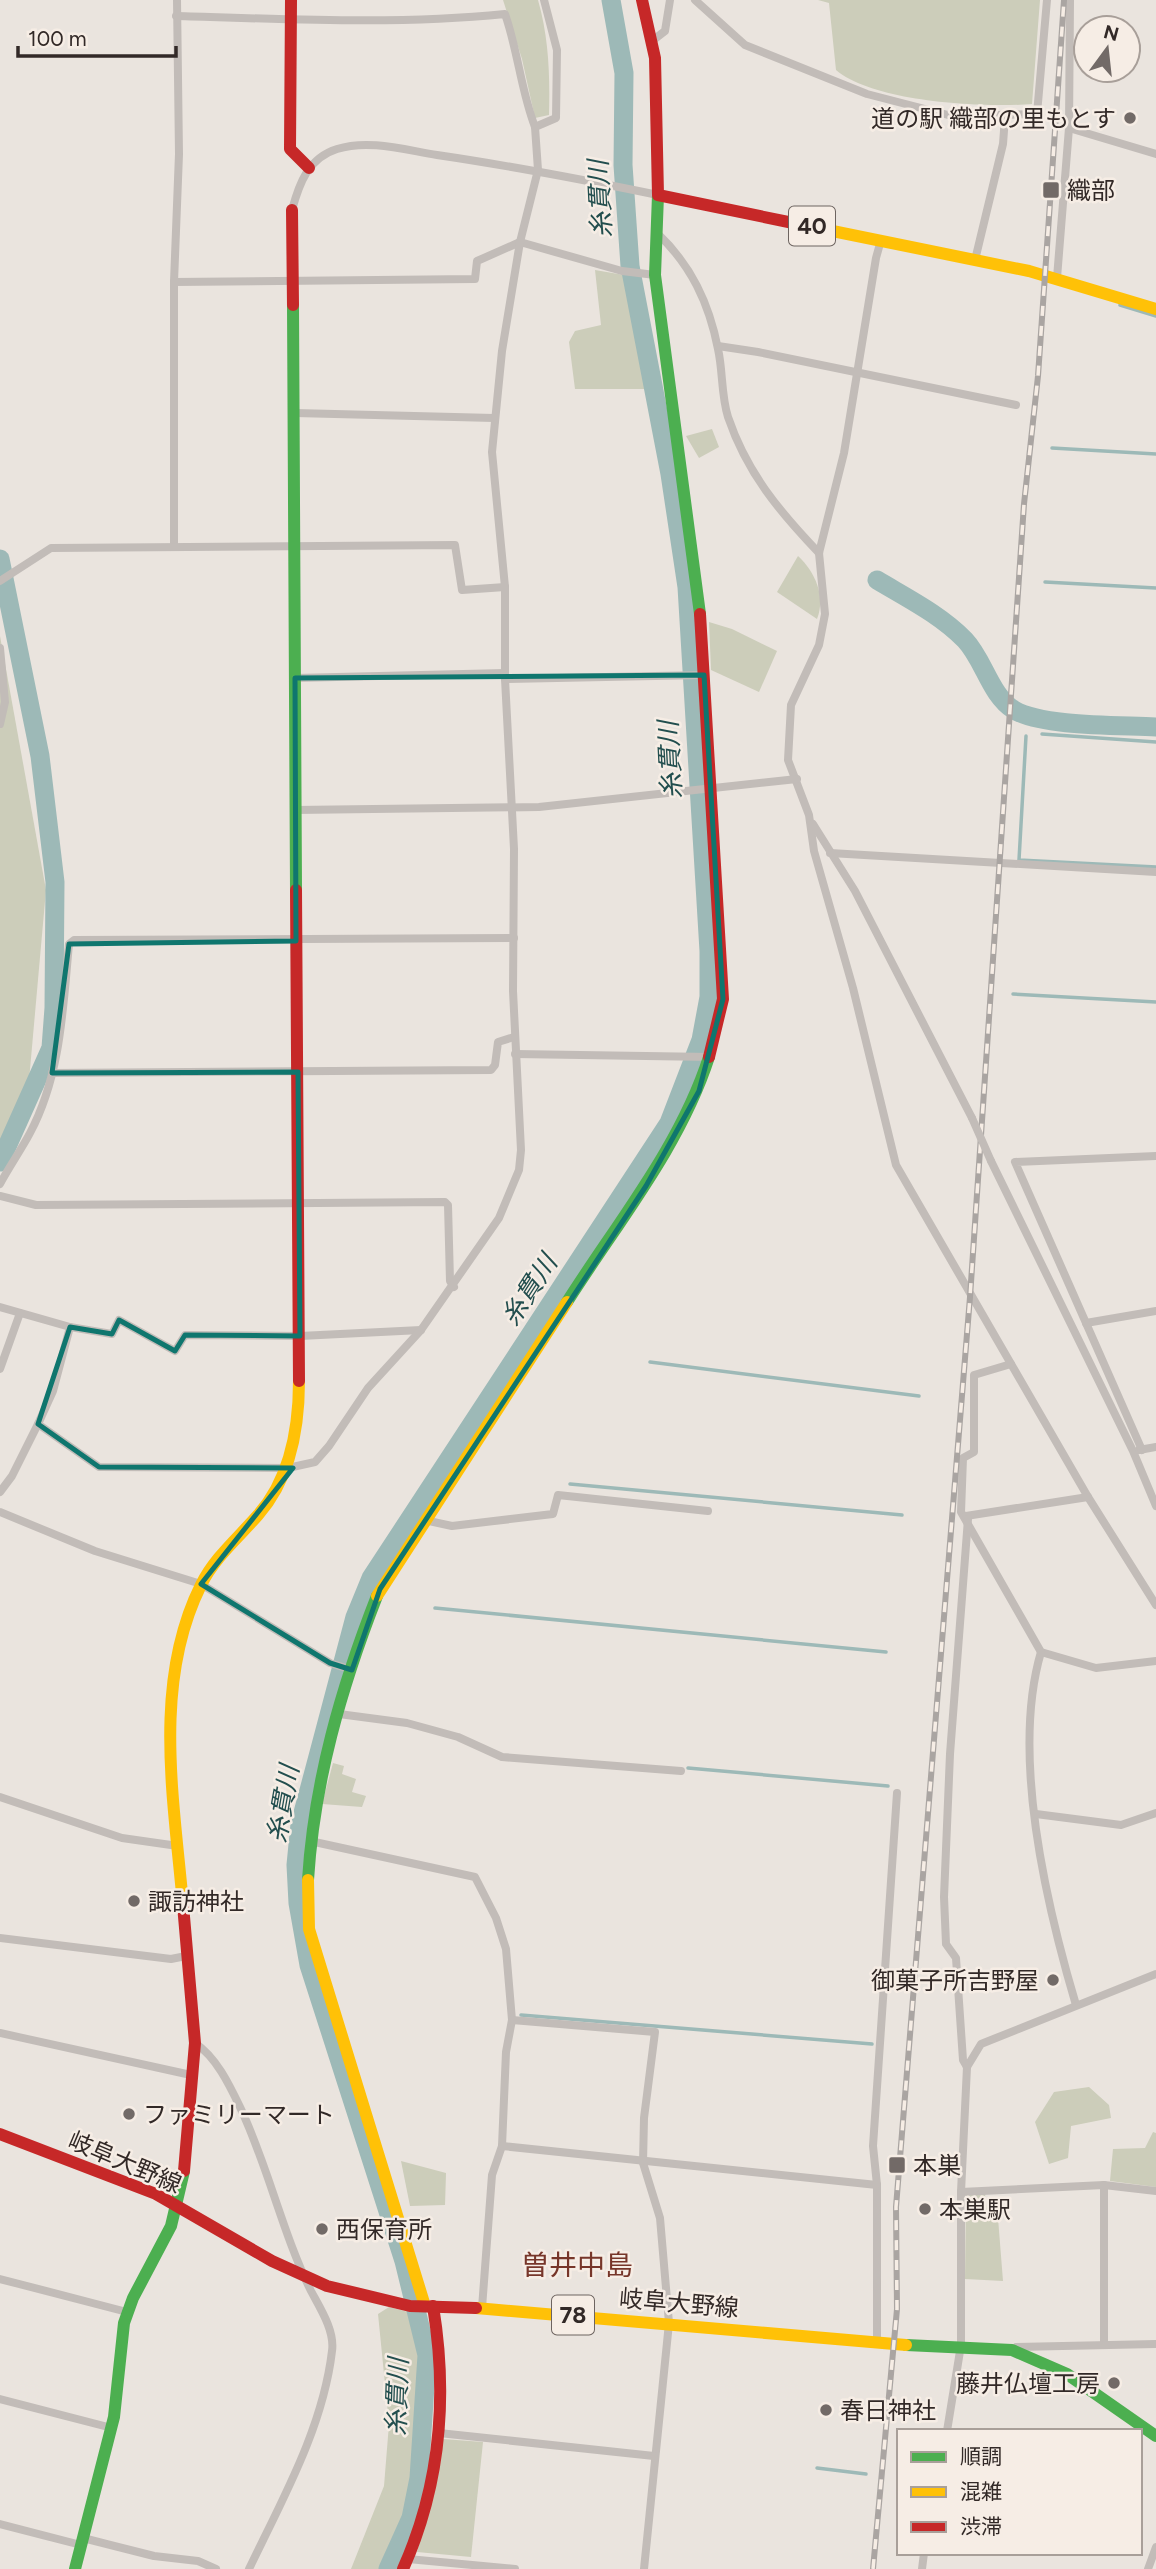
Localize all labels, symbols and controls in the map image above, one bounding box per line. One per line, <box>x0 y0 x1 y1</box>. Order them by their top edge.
scale bar <box>18 14 175 58</box>
north arrow <box>1072 14 1142 84</box>
text: N <box>1101 20 1121 46</box>
text: 100 m <box>28 26 87 51</box>
place label: 道の駅 織部の里もとす <box>871 104 1116 133</box>
marker: 道の駅 織部の里もとす <box>1122 110 1138 126</box>
water label: 糸貫川 <box>582 156 618 239</box>
place label: 織部 <box>1067 176 1115 205</box>
marker: 織部 <box>1041 180 1061 200</box>
road number: 40 <box>789 206 835 246</box>
water label: 糸貫川 <box>652 717 688 800</box>
water label: 糸貫川 <box>494 1246 565 1331</box>
water label: 糸貫川 <box>260 1760 306 1845</box>
place label: 諏訪神社 <box>148 1887 244 1916</box>
marker: 諏訪神社 <box>126 1893 142 1909</box>
place label: 御菓子所吉野屋 <box>871 1966 1039 1995</box>
marker: 御菓子所吉野屋 <box>1045 1972 1061 1988</box>
place label: ファミリーマート <box>143 2100 335 2129</box>
marker: ファミリーマート <box>121 2106 137 2122</box>
street label: 岐阜大野線 <box>64 2125 186 2199</box>
place label: 本巣 <box>913 2151 961 2180</box>
marker: 本巣 <box>887 2155 907 2175</box>
place label: 本巣駅 <box>939 2195 1011 2224</box>
marker: 本巣駅 <box>917 2201 933 2217</box>
place label: 西保育所 <box>336 2215 432 2244</box>
marker: 西保育所 <box>314 2221 330 2237</box>
district label: 曽井中島 <box>521 2248 633 2282</box>
street label: 岐阜大野線 <box>618 2283 740 2323</box>
road number: 78 <box>552 2296 594 2334</box>
water label: 糸貫川 <box>380 2354 414 2437</box>
place label: 藤井仏壇工房 <box>956 2369 1100 2398</box>
marker: 藤井仏壇工房 <box>1106 2375 1122 2391</box>
place label: 春日神社 <box>840 2396 936 2425</box>
marker: 春日神社 <box>818 2402 834 2418</box>
legend <box>897 2429 1142 2555</box>
text: 順調 <box>960 2444 1002 2469</box>
text: 混雑 <box>960 2479 1002 2504</box>
text: 渋滞 <box>960 2514 1002 2539</box>

